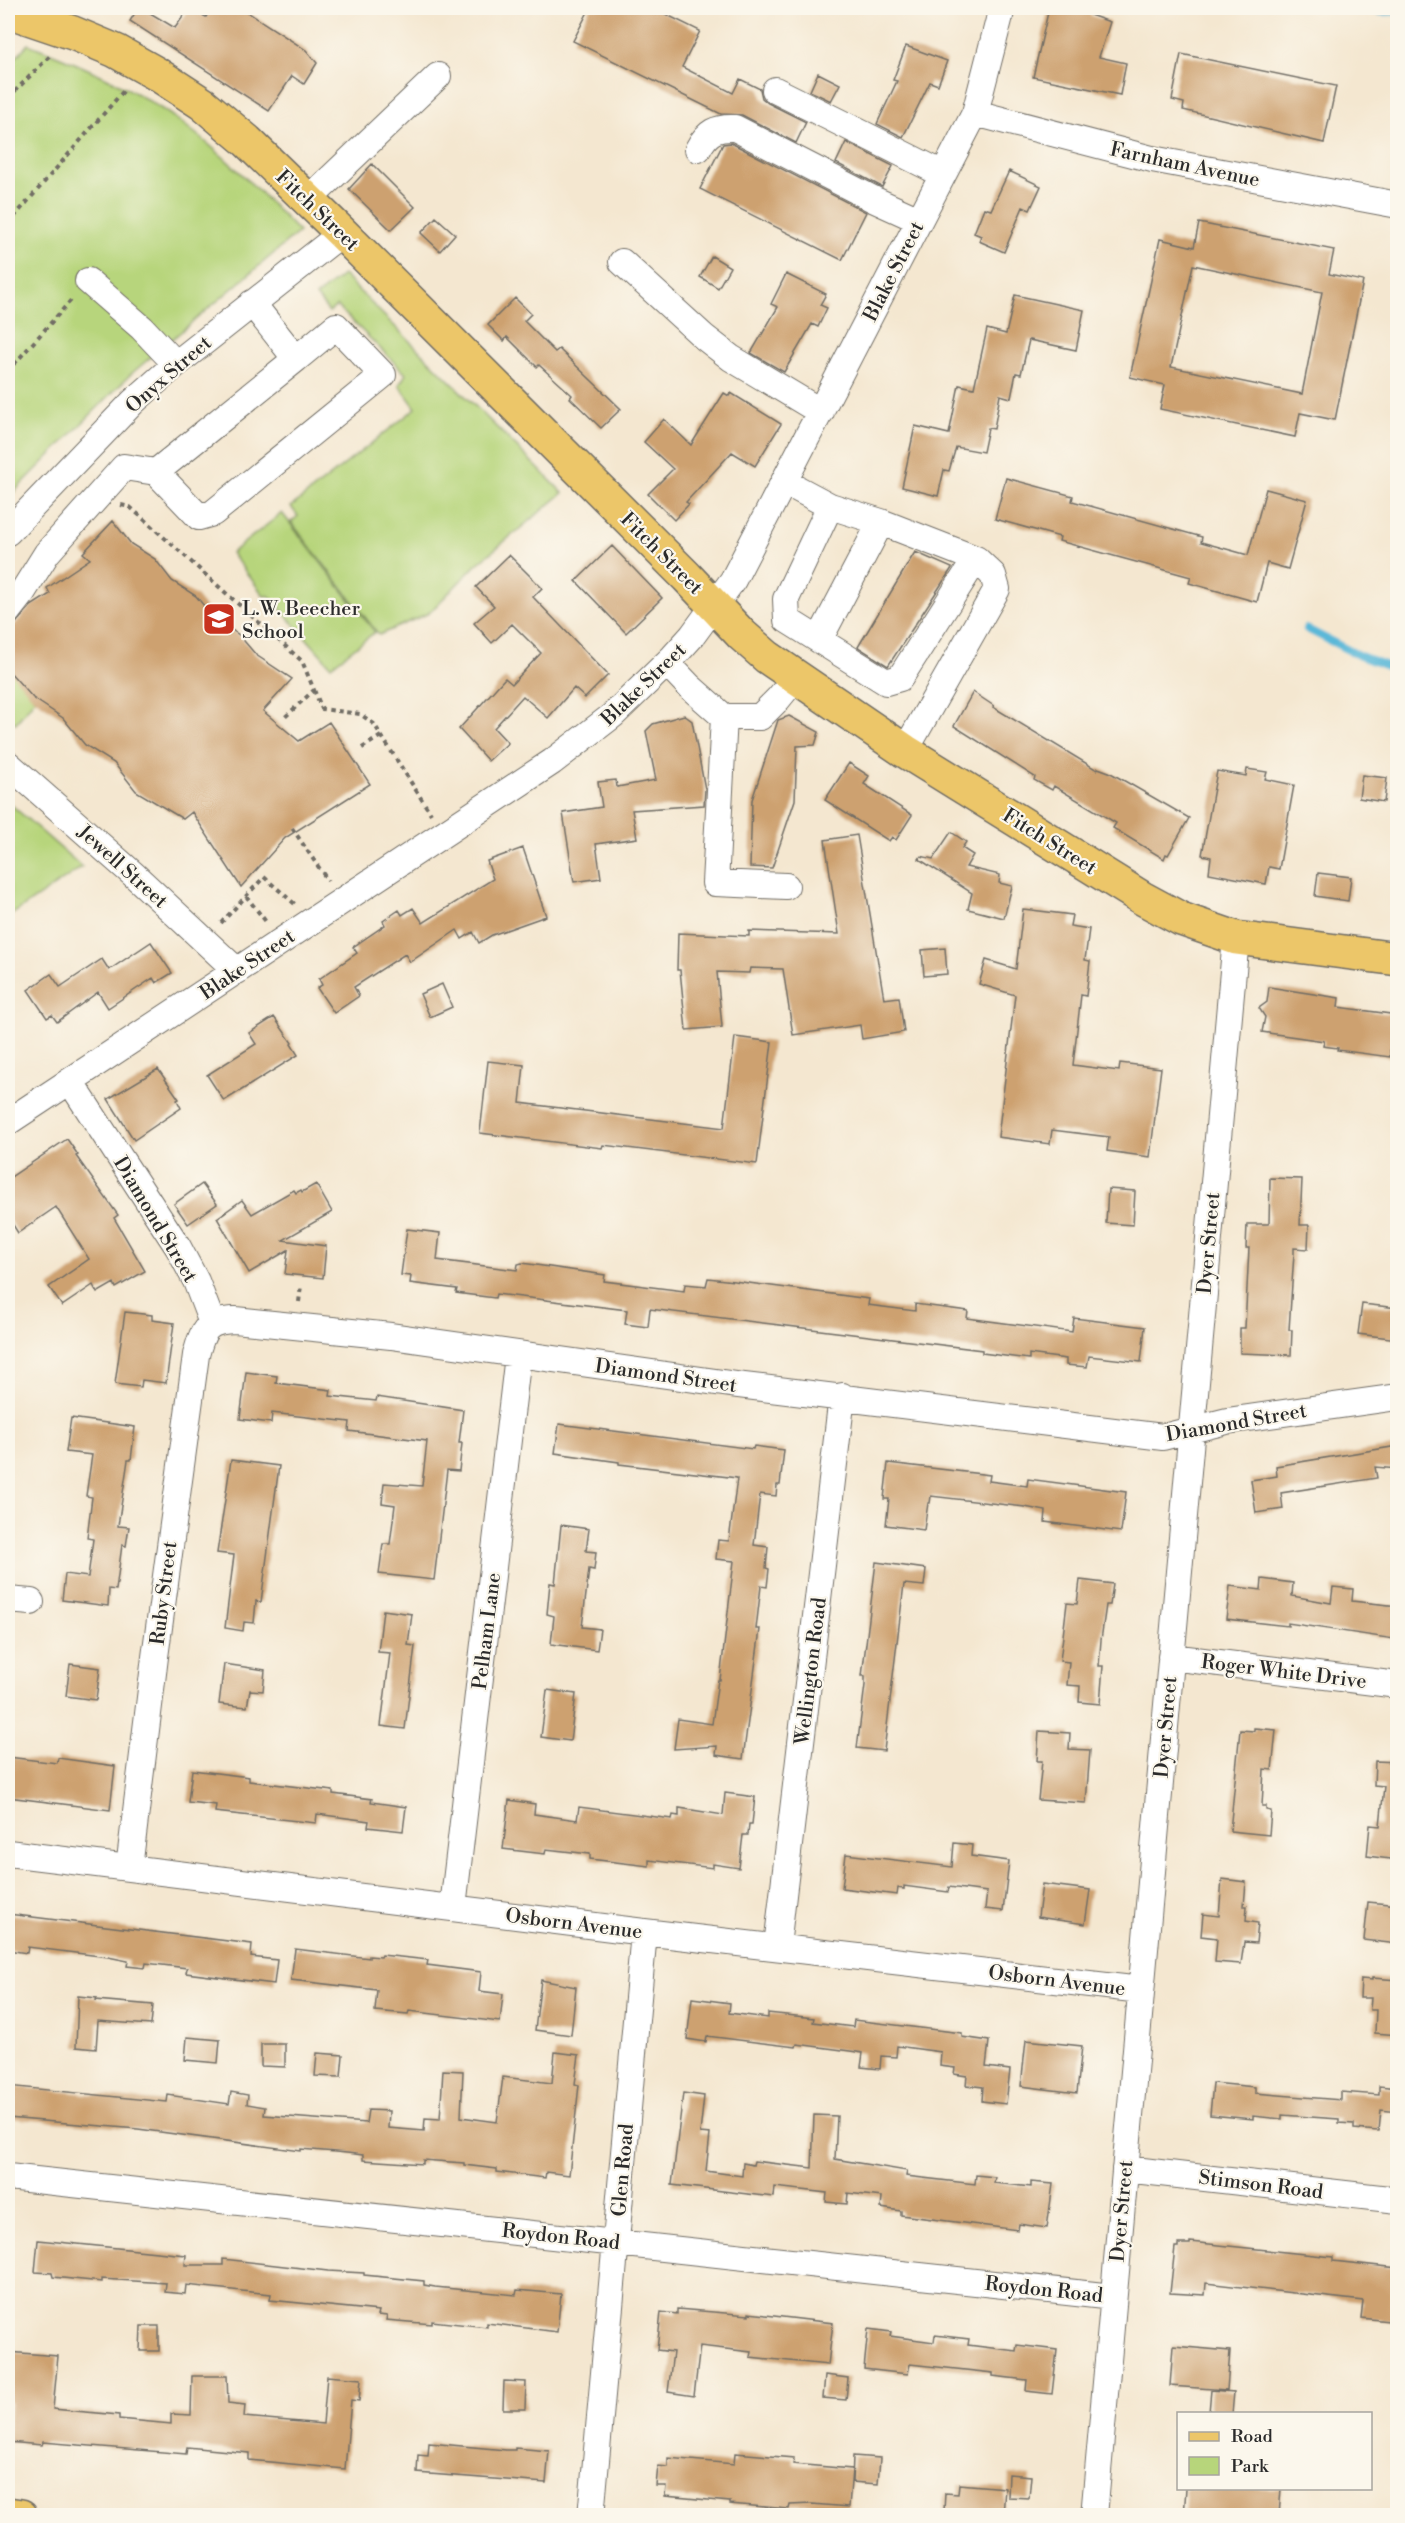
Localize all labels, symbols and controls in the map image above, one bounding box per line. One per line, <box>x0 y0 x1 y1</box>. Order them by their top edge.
street label: Farnham Avenue <box>1108 137 1262 194</box>
street label: Fitch Street <box>270 165 364 257</box>
street label: Blake Street <box>858 217 930 327</box>
street label: Onyx Street <box>121 331 217 419</box>
street label: Fitch Street <box>614 508 707 601</box>
place label: L.W. Beecher School <box>242 597 360 645</box>
school or university icon: L.W. Beecher School <box>201 601 237 637</box>
street label: Blake Street <box>595 638 692 733</box>
street label: Fitch Street <box>997 803 1101 881</box>
street label: Jewell Street <box>71 819 172 914</box>
street label: Blake Street <box>195 924 300 1007</box>
street label: Diamond Street <box>107 1152 202 1287</box>
street label: Dyer Street <box>1193 1191 1226 1295</box>
street label: Diamond Street <box>593 1354 738 1399</box>
street label: Diamond Street <box>1164 1399 1309 1448</box>
street label: Ruby Street <box>146 1540 183 1647</box>
street label: Pelham Lane <box>468 1571 507 1691</box>
street label: Wellington Road <box>790 1595 833 1747</box>
street label: Roger White Drive <box>1200 1650 1368 1695</box>
street label: Dyer Street <box>1150 1675 1183 1779</box>
street label: Osborn Avenue <box>504 1904 644 1945</box>
street label: Osborn Avenue <box>987 1961 1127 2002</box>
street label: Glen Road <box>607 2122 640 2218</box>
street label: Dyer Street <box>1106 2159 1139 2263</box>
street label: Stimson Road <box>1197 2165 1325 2206</box>
street label: Roydon Road <box>500 2219 622 2256</box>
street label: Roydon Road <box>983 2272 1105 2309</box>
legend <box>1177 2412 1372 2490</box>
text: Road <box>1231 2425 1274 2448</box>
text: Park <box>1231 2455 1270 2478</box>

